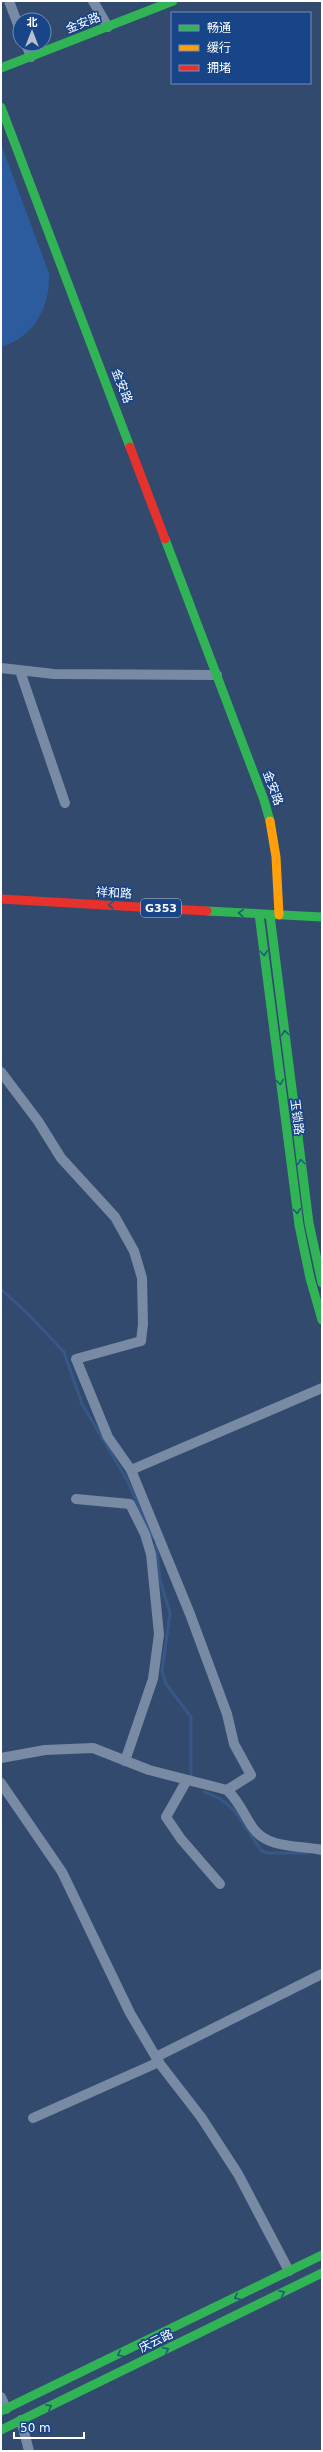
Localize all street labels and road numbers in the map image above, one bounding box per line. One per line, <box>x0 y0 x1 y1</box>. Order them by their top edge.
street label: 金安路 <box>64 10 102 36</box>
street label: 金安路 <box>109 367 135 405</box>
street label: 金安路 <box>260 769 286 807</box>
street label: 祥和路 <box>96 885 132 901</box>
road number: G353 <box>141 899 181 917</box>
street label: 玉锁路 <box>288 1098 306 1136</box>
street label: 庆云路 <box>137 2327 175 2355</box>

